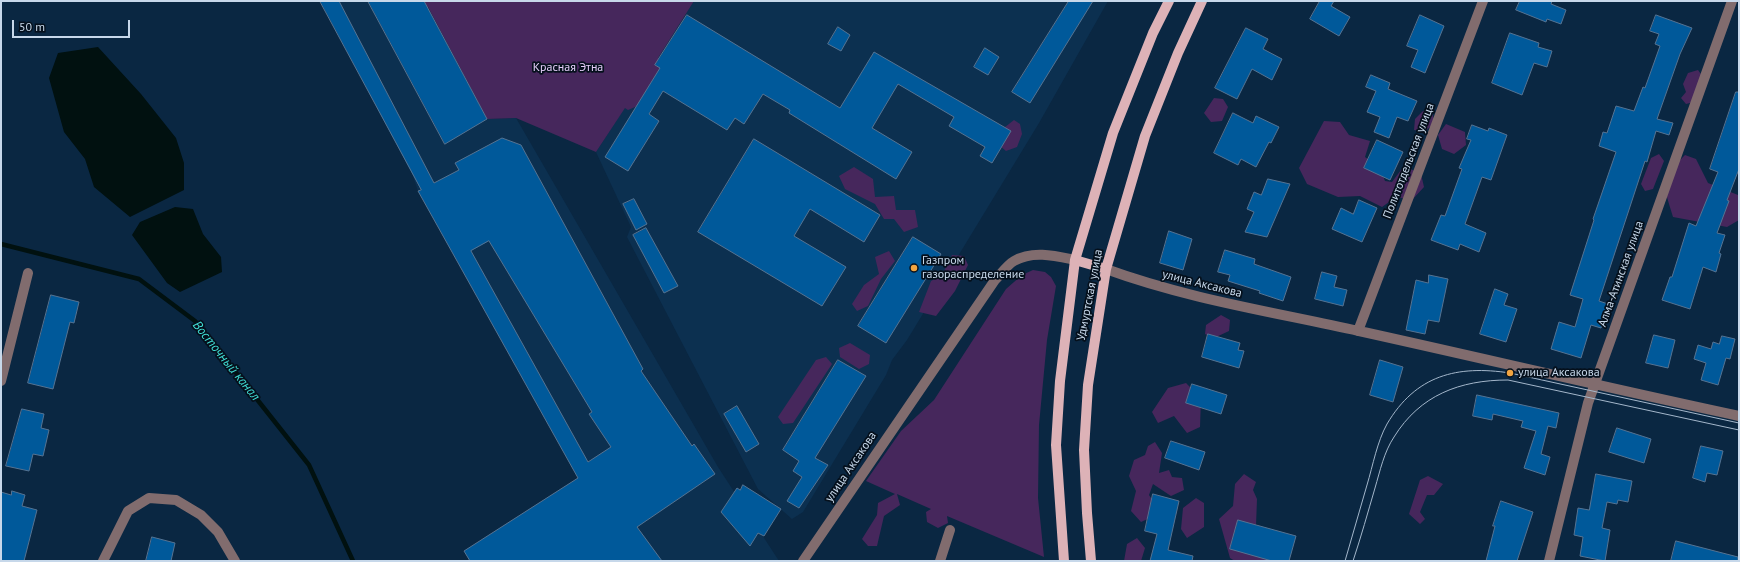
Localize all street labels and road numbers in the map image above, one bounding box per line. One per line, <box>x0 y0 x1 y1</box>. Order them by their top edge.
street label: Политотдельская улица <box>1380 101 1438 221</box>
street label: Алма-Атинская улица <box>1595 219 1647 329</box>
street label: Удмуртская улица <box>1074 248 1106 342</box>
street label: улица Аксакова <box>1161 267 1243 301</box>
street label: улица Аксакова <box>822 429 880 505</box>

